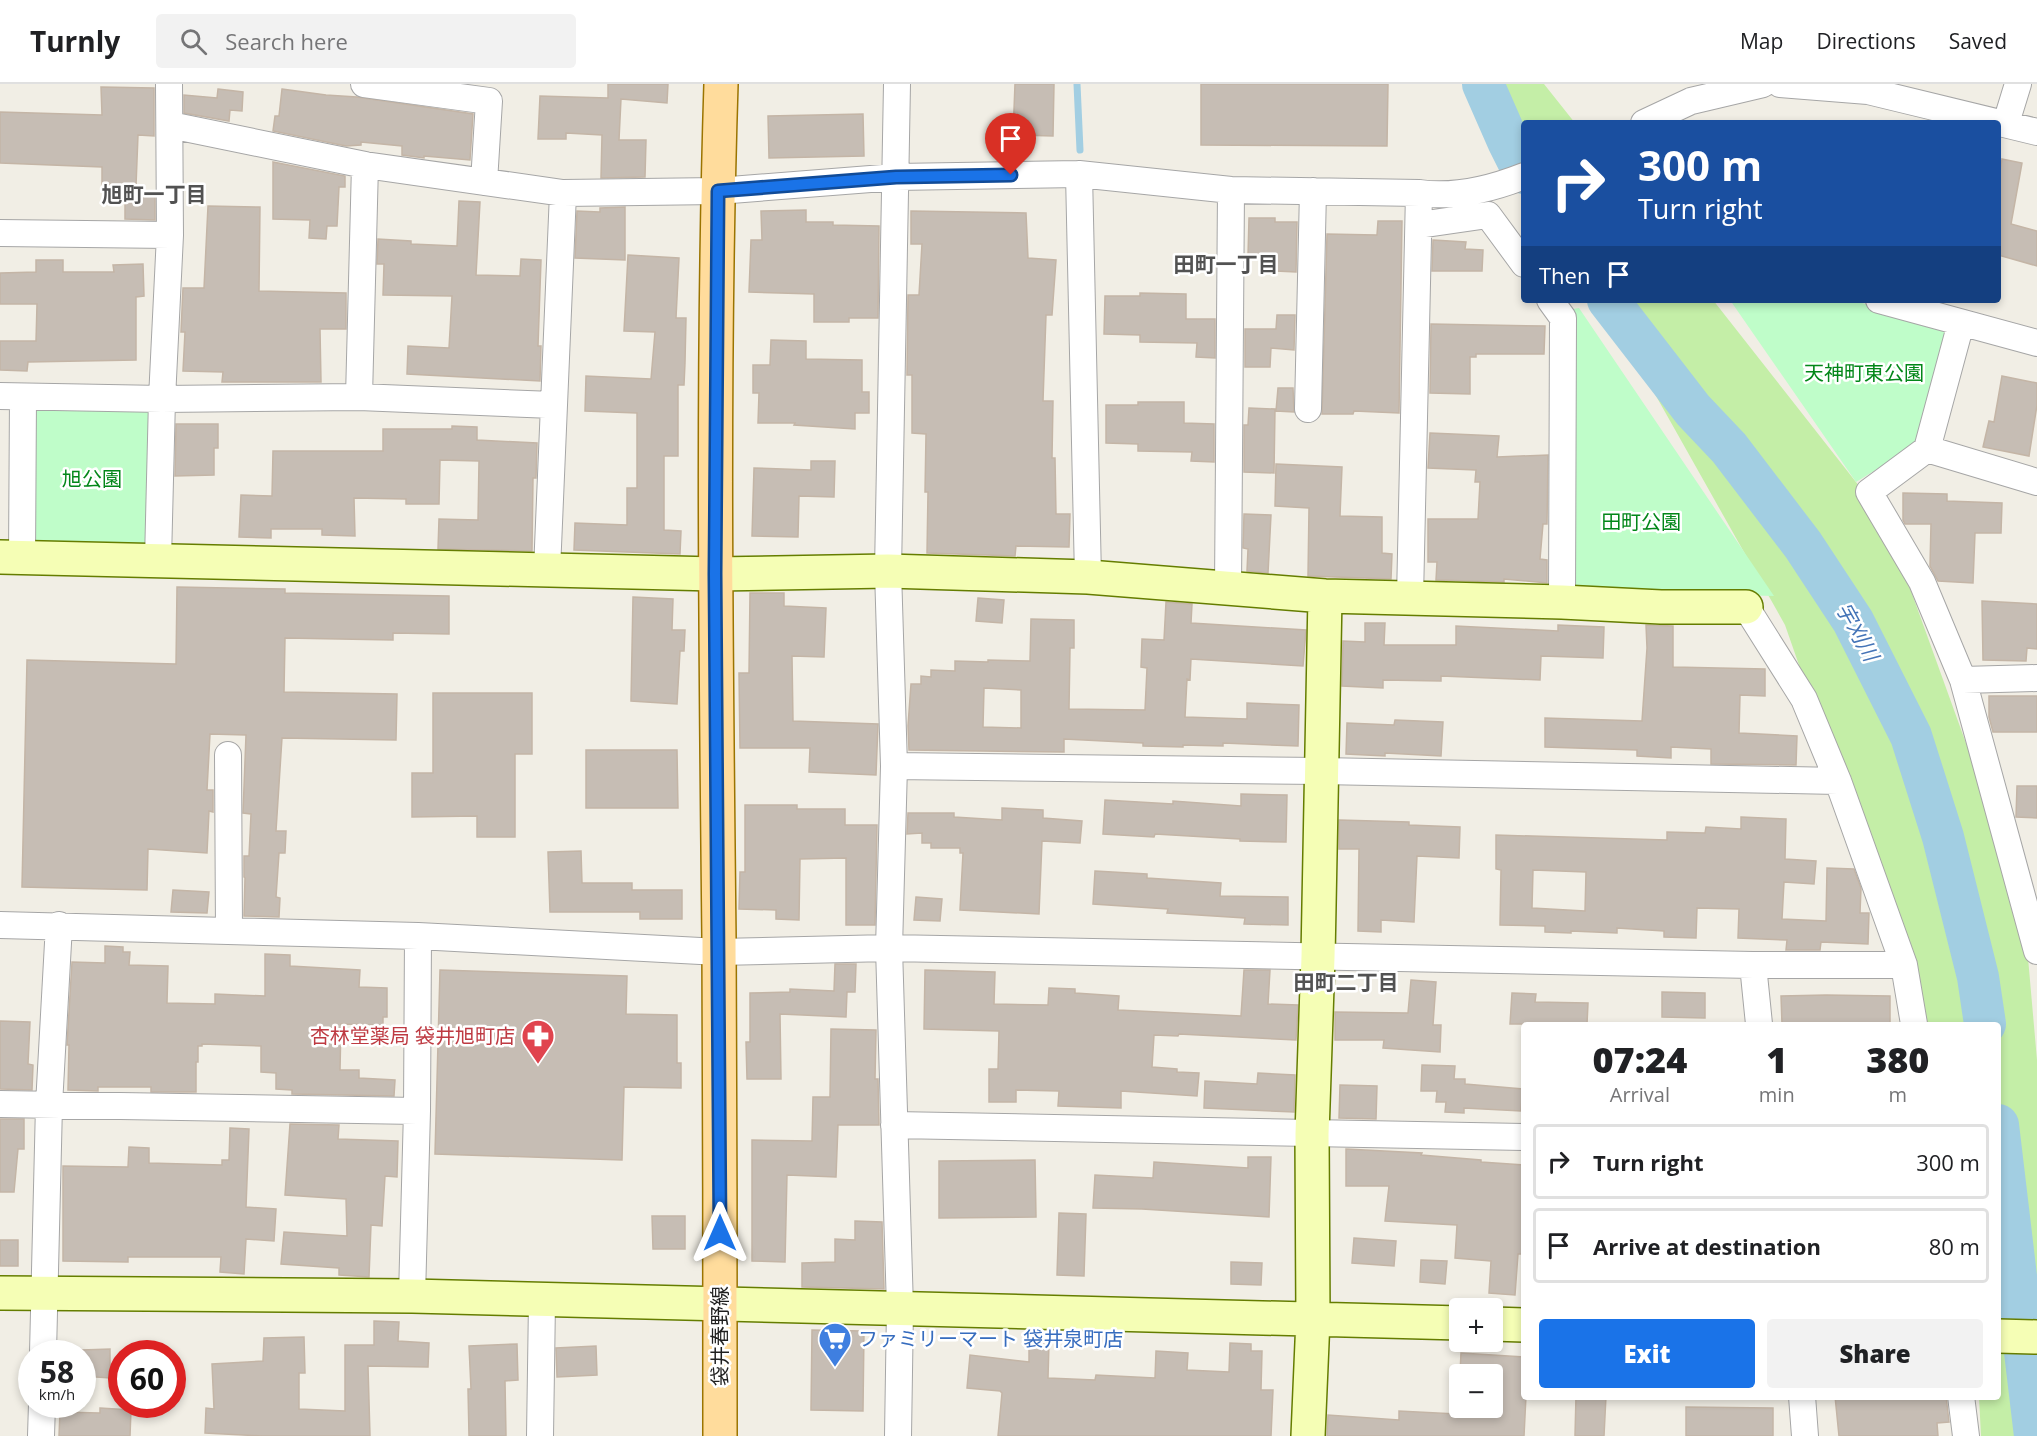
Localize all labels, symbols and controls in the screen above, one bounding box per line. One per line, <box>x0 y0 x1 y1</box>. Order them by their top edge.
search box <box>156 14 576 68</box>
text: Turnly <box>30 22 120 60</box>
icon: search <box>177 25 210 58</box>
text: Search here <box>225 26 348 56</box>
text: Map <box>1740 27 1783 55</box>
text: Directions <box>1816 27 1916 55</box>
text: Saved <box>1949 27 2007 55</box>
pin <box>985 113 1036 175</box>
icon: arrive <box>994 122 1027 155</box>
text: 300 m <box>1638 136 1762 193</box>
icon: right <box>1539 144 1617 222</box>
district label: 旭町一丁目 <box>102 180 207 208</box>
text: Turn right <box>1638 190 1763 227</box>
district label: 田町一丁目 <box>1174 250 1279 278</box>
icon: arrive <box>1602 258 1635 291</box>
text: Then <box>1539 260 1590 290</box>
park label: 天神町東公園 <box>1804 359 1924 386</box>
park label: 旭公園 <box>62 465 122 492</box>
park label: 田町公園 <box>1601 508 1681 535</box>
water label: 宇刈川 <box>1830 597 1886 668</box>
district label: 田町二丁目 <box>1294 968 1399 996</box>
pharmacy icon: 杏林堂薬局 袋井旭町店 <box>520 1018 556 1065</box>
place label: 杏林堂薬局 袋井旭町店 <box>310 1022 515 1049</box>
text: 07:24 <box>1593 1035 1687 1084</box>
text: 1 <box>1766 1035 1787 1084</box>
text: 380 <box>1866 1035 1929 1084</box>
text: Arrival <box>1610 1081 1670 1108</box>
text: min <box>1759 1081 1795 1108</box>
text: m <box>1889 1081 1907 1108</box>
icon: right <box>1542 1145 1575 1178</box>
text: Turn right <box>1593 1147 1704 1177</box>
text: 300 m <box>1916 1147 1980 1177</box>
position arrow <box>688 1201 752 1265</box>
icon: arrive <box>1542 1229 1575 1262</box>
text: Arrive at destination <box>1593 1231 1821 1261</box>
text: 80 m <box>1929 1231 1980 1261</box>
street label: 袋井春野線 <box>706 1286 733 1386</box>
map controls <box>1449 1298 1503 1418</box>
button: + <box>1449 1298 1503 1352</box>
button: Exit <box>1539 1319 1755 1388</box>
button: Share <box>1767 1319 1983 1388</box>
supermarket icon: ファミリーマート 袋井泉町店 <box>817 1321 853 1368</box>
place label: ファミリーマート 袋井泉町店 <box>858 1325 1123 1352</box>
speed limit sign: 60 <box>108 1340 186 1418</box>
text: 58 <box>40 1351 74 1392</box>
button: − <box>1449 1364 1503 1418</box>
text: km/h <box>39 1384 75 1404</box>

